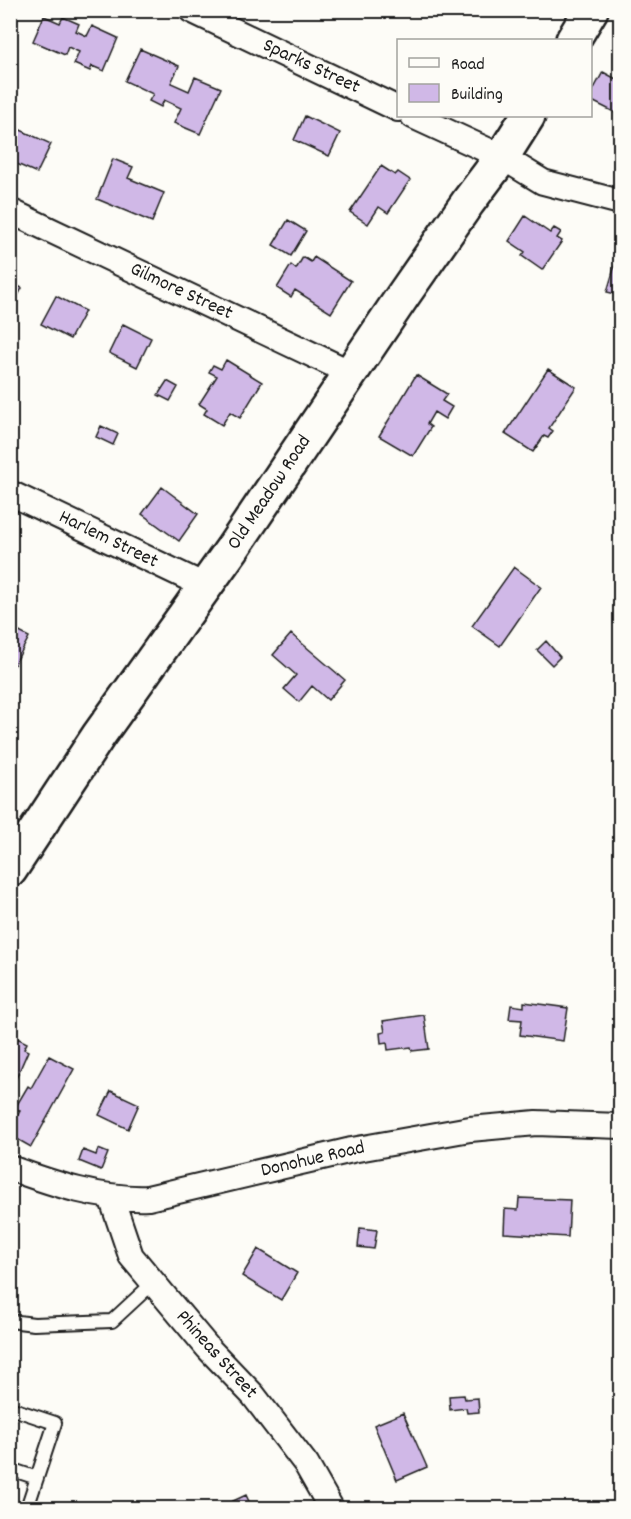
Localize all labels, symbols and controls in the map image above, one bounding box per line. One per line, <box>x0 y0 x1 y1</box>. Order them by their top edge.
street label: Sparks Street <box>258 32 364 102</box>
legend <box>397 39 592 117</box>
text: Road <box>451 53 485 78</box>
text: Building <box>451 83 503 108</box>
street label: Gilmore Street <box>125 256 237 328</box>
street label: Old Meadow Road <box>221 430 319 556</box>
street label: Harlem Street <box>54 504 162 576</box>
street label: Donohue Road <box>258 1134 368 1186</box>
street label: Phineas Street <box>168 1304 264 1406</box>

